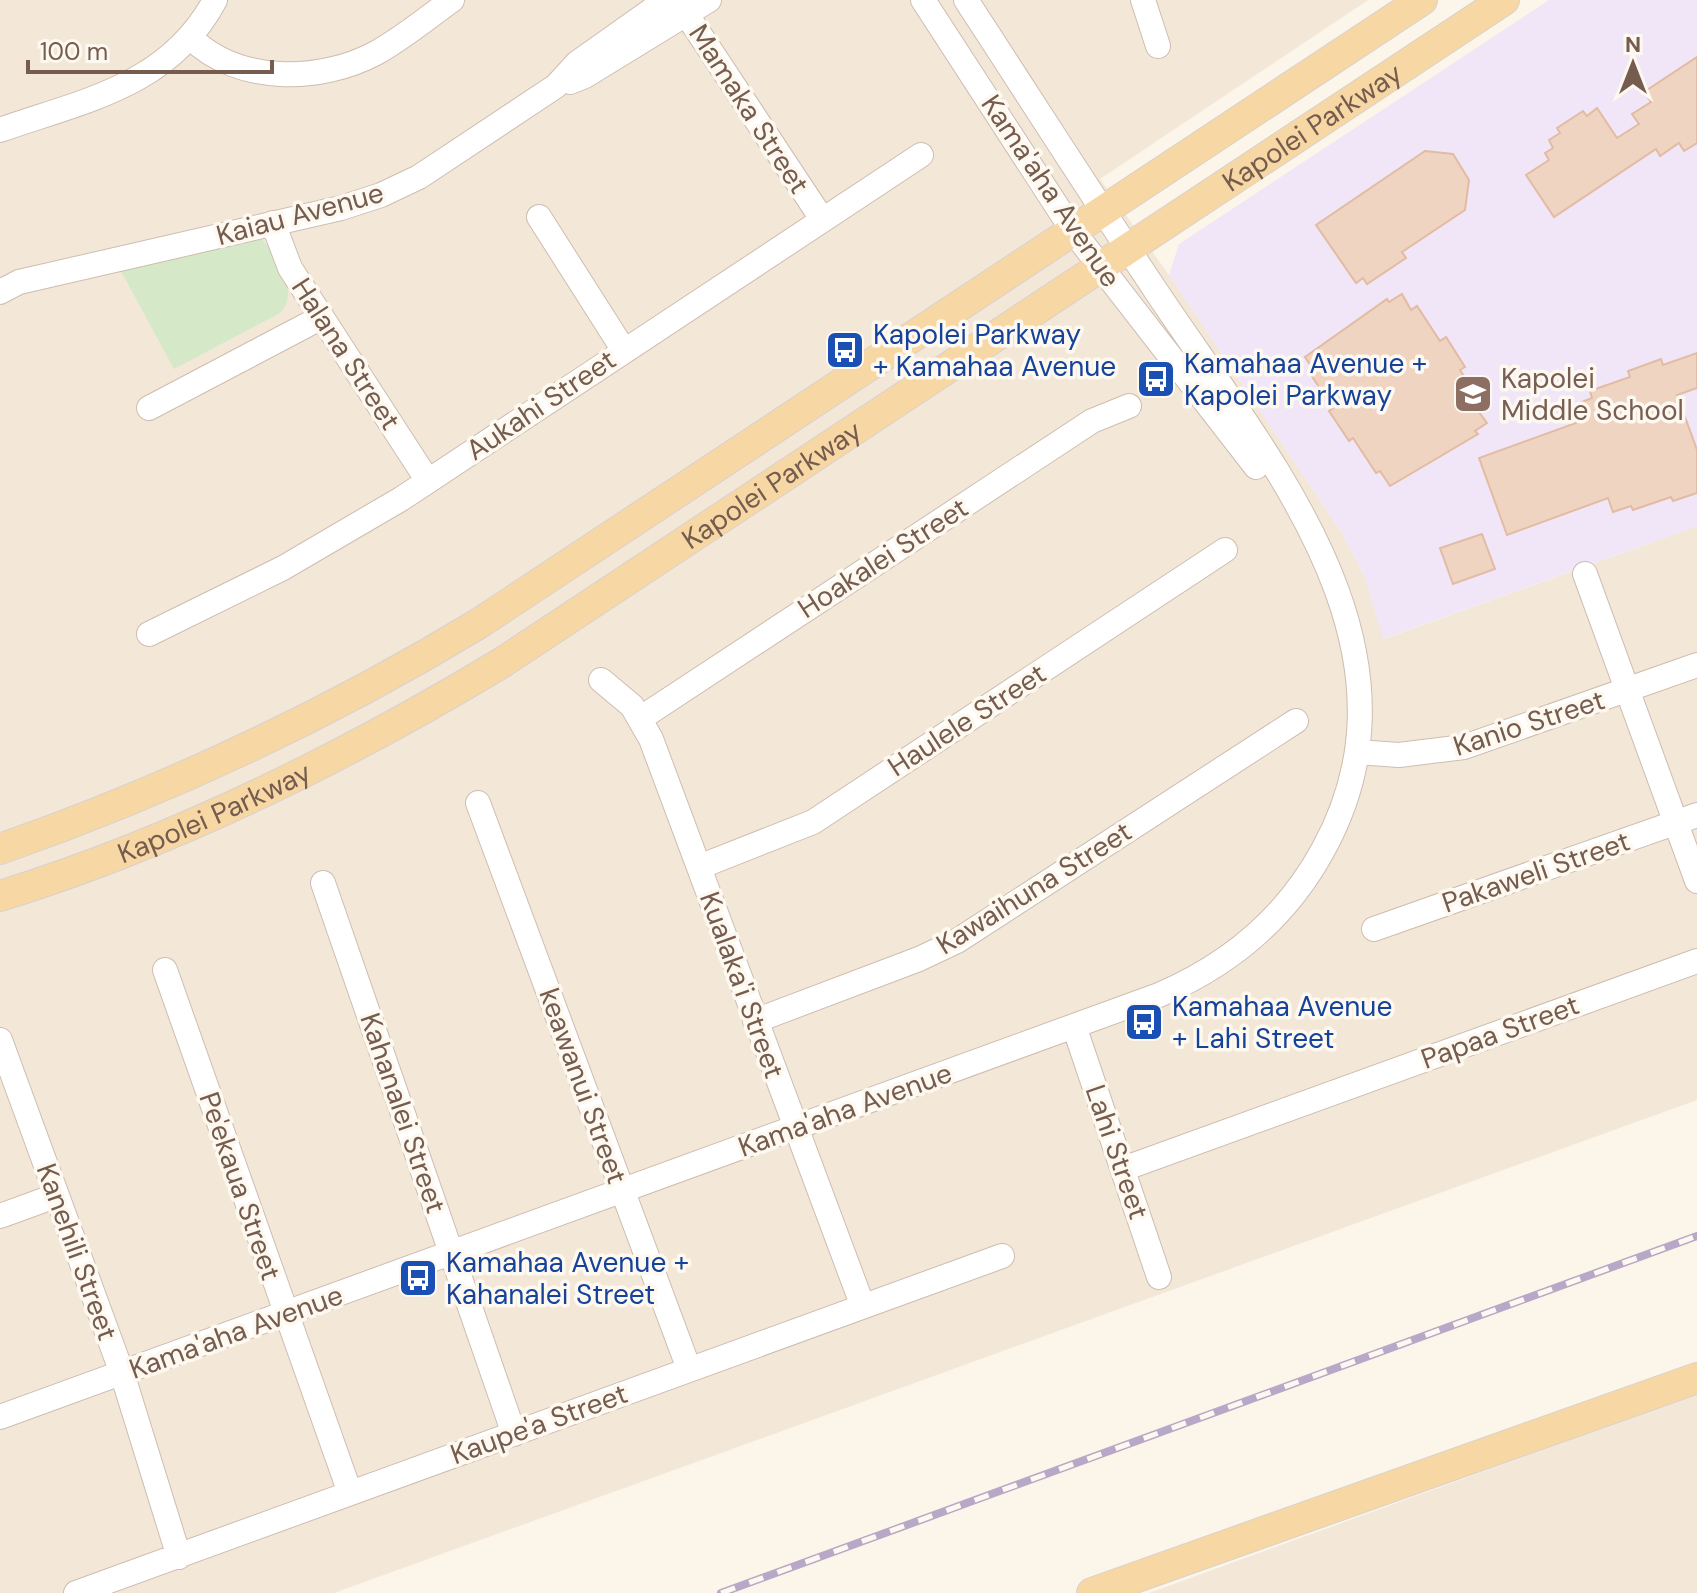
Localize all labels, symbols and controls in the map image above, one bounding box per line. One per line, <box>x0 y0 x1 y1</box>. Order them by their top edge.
street label: Mamaka Street <box>680 17 818 201</box>
scale bar <box>28 24 272 74</box>
north arrow <box>1593 24 1673 104</box>
text: N <box>1625 30 1641 59</box>
text: 100 m <box>40 36 108 67</box>
street label: Kapolei Parkway <box>1215 54 1409 200</box>
street label: Kama'aha Avenue <box>973 87 1129 295</box>
street label: Kaiau Avenue <box>212 174 388 254</box>
street label: Halana Street <box>283 271 409 437</box>
place label: Kapolei Parkway + Kamahaa Avenue <box>873 316 1116 385</box>
bus stop icon: Kapolei Parkway + Kamahaa Avenue <box>824 329 866 371</box>
street label: Aukahi Street <box>459 341 623 469</box>
place label: Kamahaa Avenue + Kapolei Parkway <box>1184 345 1427 414</box>
bus stop icon: Kamahaa Avenue + Kapolei Parkway <box>1135 358 1177 400</box>
place label: Kapolei Middle School <box>1501 360 1684 429</box>
school or university icon: Kapolei Middle School <box>1452 373 1494 415</box>
street label: Kapolei Parkway <box>675 412 868 557</box>
street label: Hoakalei Street <box>791 489 975 627</box>
street label: Haulele Street <box>881 655 1053 785</box>
street label: Kanio Street <box>1449 681 1609 765</box>
street label: Kapolei Parkway <box>112 753 317 872</box>
street label: Kawaihuna Street <box>929 813 1139 963</box>
street label: Pakaweli Street <box>1437 823 1635 921</box>
street label: Kualaka'i Street <box>691 887 793 1083</box>
street label: keawanui Street <box>530 983 636 1189</box>
street label: Papaa Street <box>1416 986 1584 1078</box>
place label: Kamahaa Avenue + Lahi Street <box>1172 988 1392 1057</box>
bus stop icon: Kamahaa Avenue + Lahi Street <box>1123 1001 1165 1043</box>
street label: Kahanalei Street <box>351 1008 455 1218</box>
street label: Kama'aha Avenue <box>733 1054 957 1166</box>
street label: Lahi Street <box>1077 1080 1157 1224</box>
street label: Pe'ekaua Street <box>191 1087 289 1285</box>
street label: Kanehili Street <box>28 1159 126 1345</box>
place label: Kamahaa Avenue + Kahanalei Street <box>446 1244 689 1313</box>
bus stop icon: Kamahaa Avenue + Kahanalei Street <box>397 1257 439 1299</box>
street label: Kama'aha Avenue <box>124 1276 348 1388</box>
street label: Kaupe'a Street <box>445 1375 633 1473</box>

